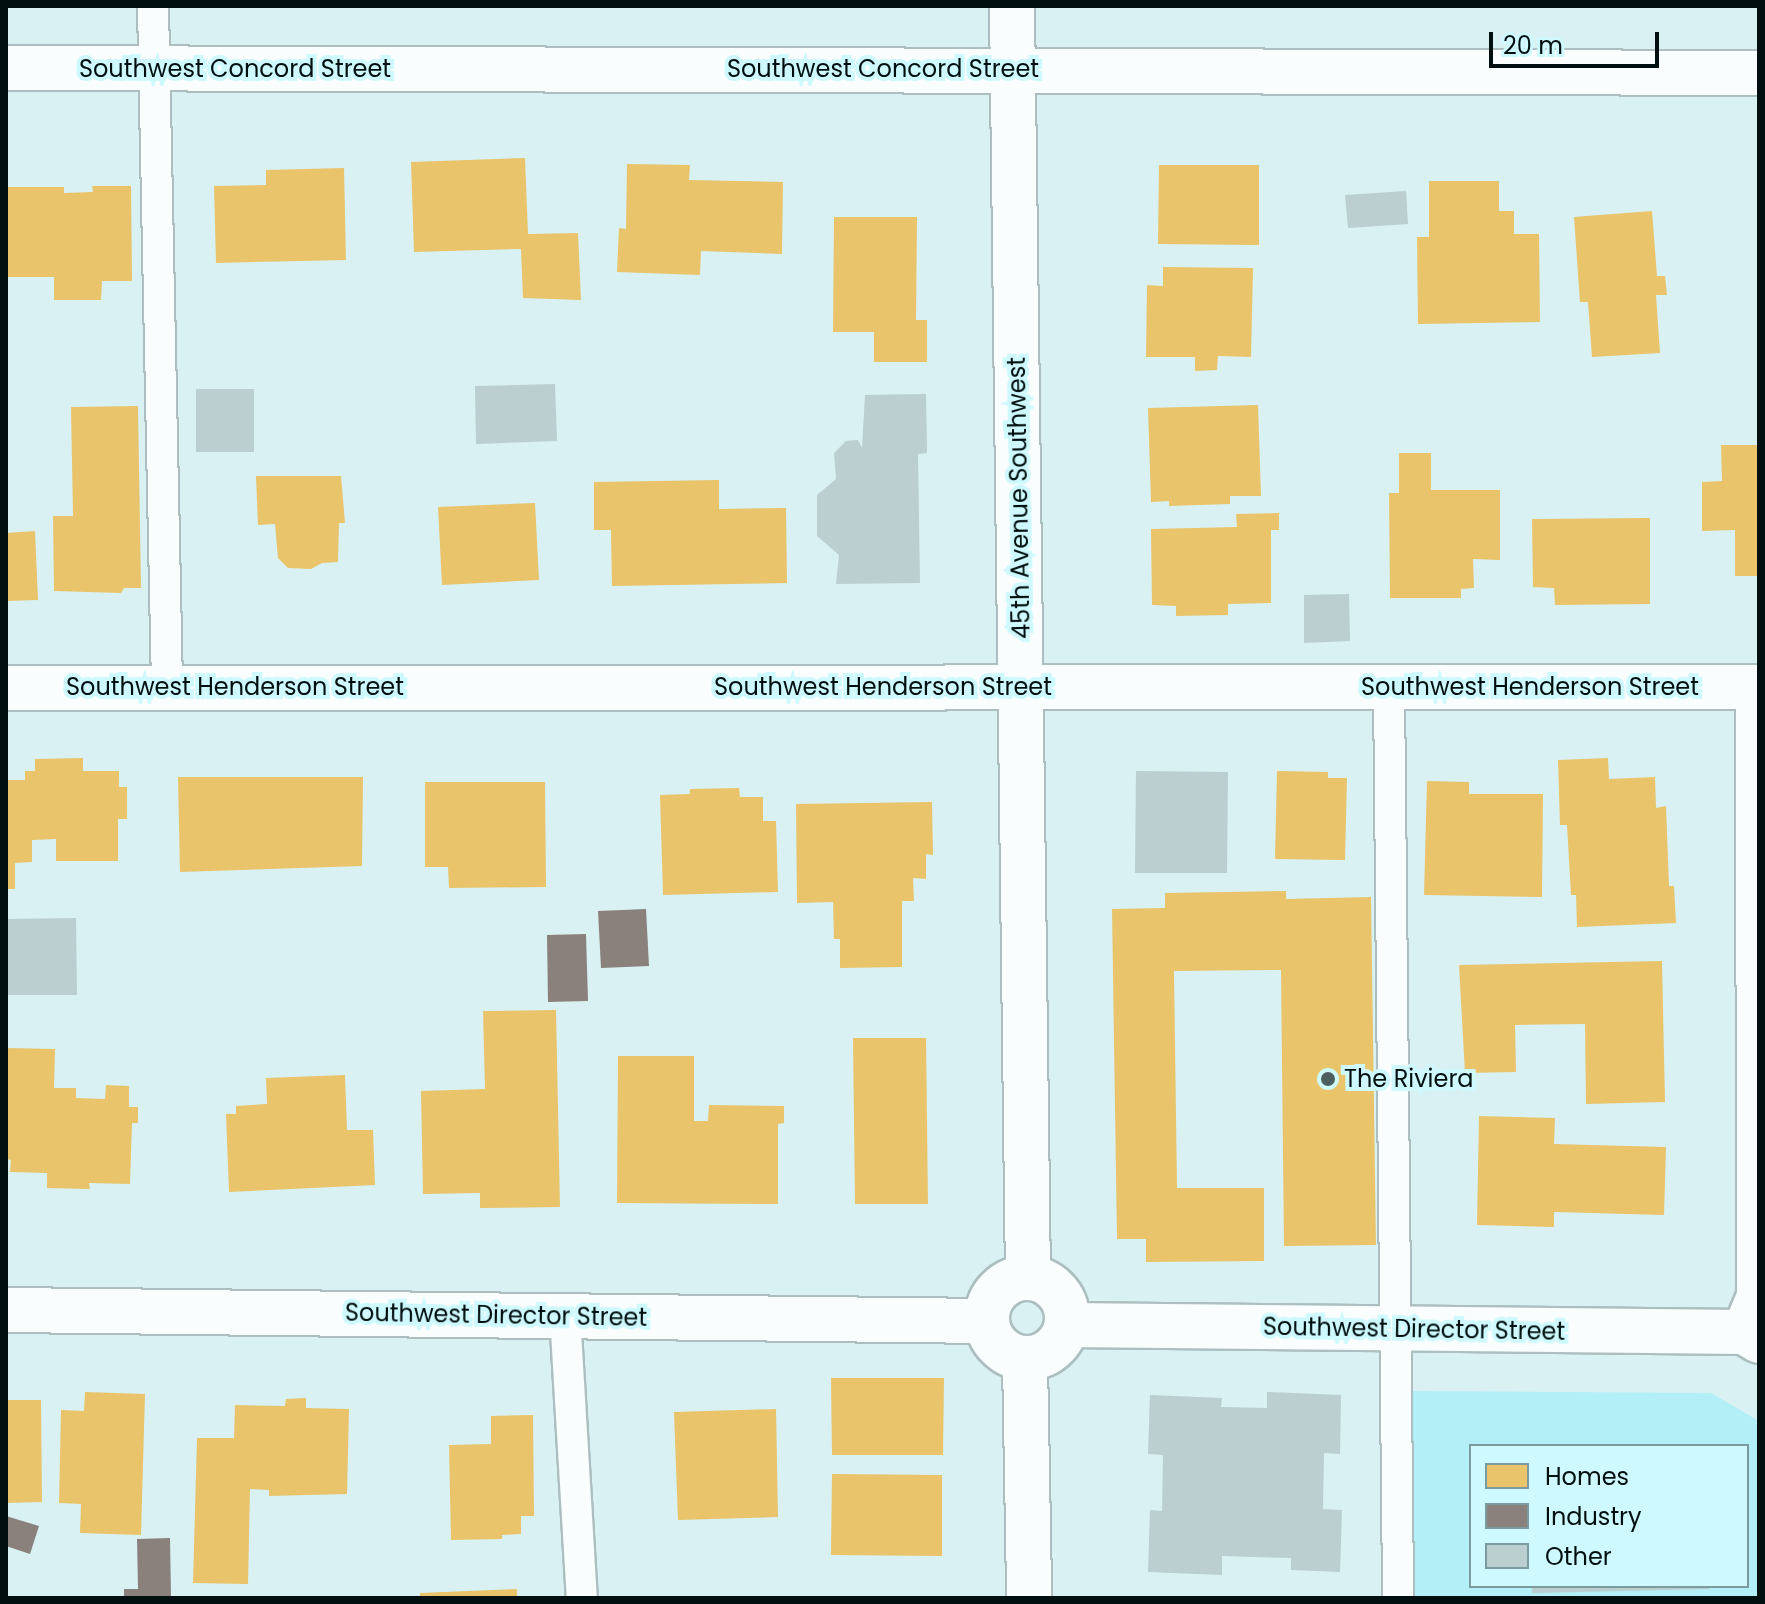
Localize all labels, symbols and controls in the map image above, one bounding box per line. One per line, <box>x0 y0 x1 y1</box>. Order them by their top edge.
scale bar <box>1493 16 1663 66</box>
text: 20 m <box>1503 29 1563 62</box>
street label: Southwest Concord Street <box>79 55 391 83</box>
street label: Southwest Concord Street <box>727 55 1039 83</box>
street label: 45th Avenue Southwest <box>1002 357 1036 639</box>
street label: Southwest Henderson Street <box>66 673 404 701</box>
street label: Southwest Henderson Street <box>714 673 1052 701</box>
street label: Southwest Henderson Street <box>1361 673 1699 701</box>
place label: The Riviera <box>1344 1065 1474 1093</box>
marker: The Riviera <box>1319 1070 1337 1088</box>
street label: Southwest Director Street <box>345 1298 647 1332</box>
street label: Southwest Director Street <box>1263 1312 1565 1346</box>
legend <box>1469 1444 1749 1588</box>
text: Homes <box>1545 1460 1629 1493</box>
text: Industry <box>1545 1500 1642 1533</box>
text: Other <box>1545 1540 1612 1573</box>

